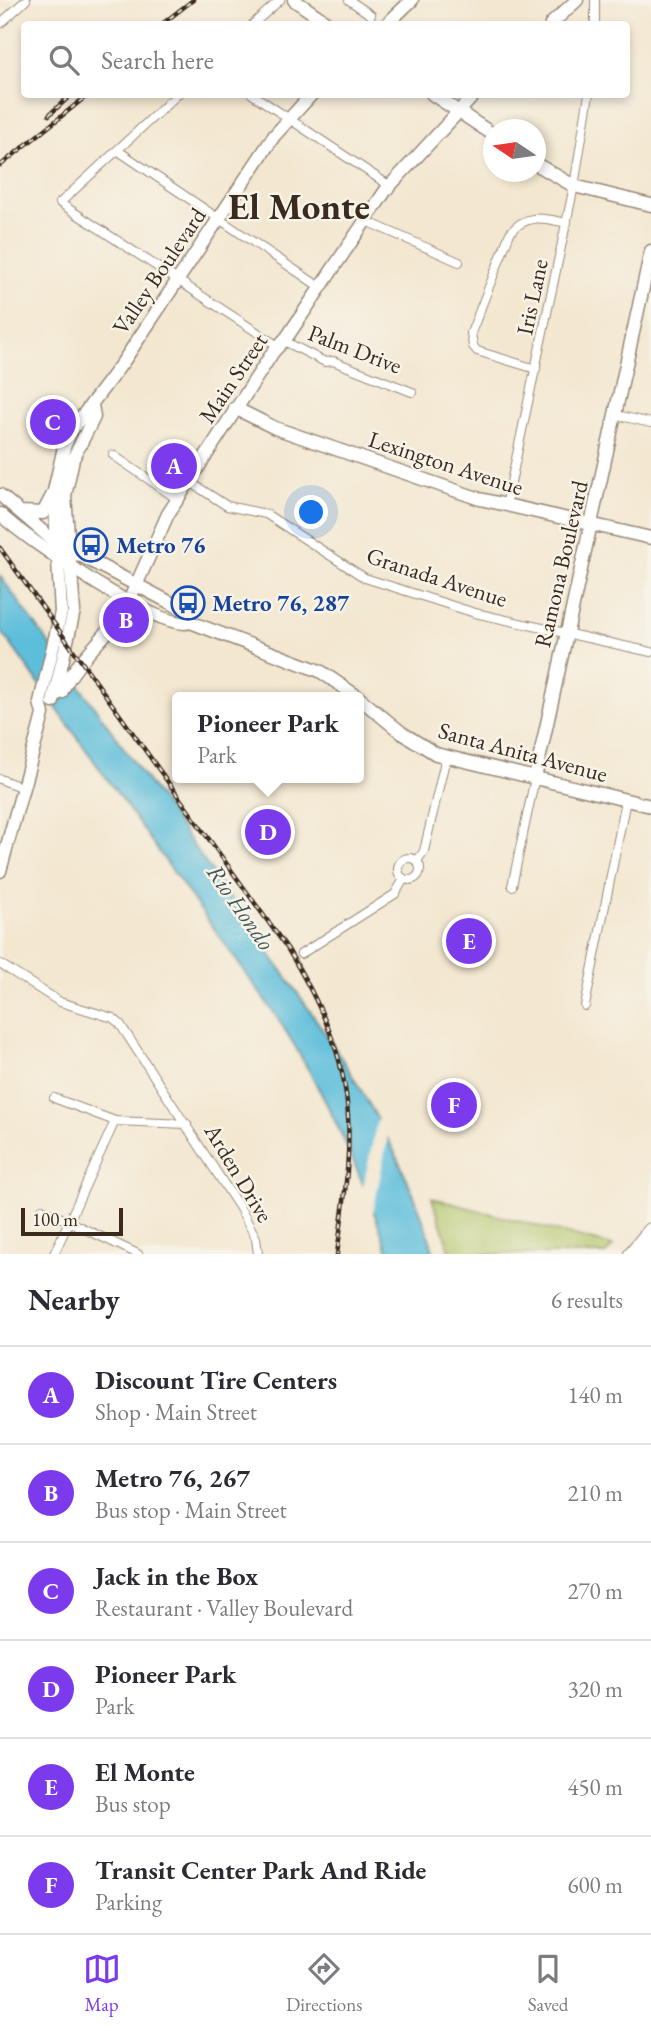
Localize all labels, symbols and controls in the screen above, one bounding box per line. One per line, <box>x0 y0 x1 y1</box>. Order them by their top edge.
search box <box>21 21 630 98</box>
icon: search <box>45 41 83 79</box>
text: Search here <box>101 43 214 77</box>
north arrow <box>483 119 546 182</box>
district label: El Monte <box>228 182 370 230</box>
street label: Valley Boulevard <box>106 201 213 340</box>
street label: Iris Lane <box>509 256 555 338</box>
street label: Palm Drive <box>304 317 406 381</box>
street label: Main Street <box>192 327 274 429</box>
pin: C <box>30 396 76 448</box>
street label: Lexington Avenue <box>365 424 527 502</box>
pin: A <box>151 440 197 492</box>
street label: Ramona Boulevard <box>527 477 595 650</box>
your location <box>294 495 328 529</box>
bus stop icon: Metro 76 <box>72 526 110 564</box>
place label: Metro 76 <box>116 530 205 560</box>
street label: Granada Avenue <box>363 540 511 614</box>
bus stop icon: Metro 76, 287 <box>169 584 207 622</box>
place label: Metro 76, 287 <box>212 588 350 618</box>
pin: B <box>103 594 149 646</box>
popup <box>172 692 364 783</box>
text: Pioneer Park <box>197 706 339 740</box>
street label: Santa Anita Avenue <box>435 715 611 789</box>
text: Park <box>197 740 237 770</box>
pin: D <box>245 806 291 858</box>
water label: Rio Hondo <box>200 858 282 956</box>
pin: E <box>446 915 492 967</box>
pin: F <box>431 1079 477 1131</box>
street label: Arden Drive <box>197 1117 280 1228</box>
scale bar <box>21 1205 122 1237</box>
text: 100 m <box>32 1207 78 1232</box>
text: Nearby <box>28 1280 120 1319</box>
text: 6 results <box>551 1285 623 1315</box>
text: Discount Tire Centers <box>95 1363 337 1397</box>
text: A <box>43 1380 59 1410</box>
text: 140 m <box>567 1380 623 1410</box>
text: Shop · Main Street <box>95 1397 257 1427</box>
text: Metro 76, 267 <box>95 1461 250 1495</box>
text: B <box>44 1478 58 1508</box>
text: 210 m <box>567 1478 623 1508</box>
text: Bus stop · Main Street <box>95 1495 287 1525</box>
text: Jack in the Box <box>95 1559 258 1593</box>
text: C <box>43 1576 59 1606</box>
text: 270 m <box>567 1576 623 1606</box>
text: Restaurant · Valley Boulevard <box>95 1593 353 1623</box>
text: Pioneer Park <box>95 1657 236 1691</box>
text: D <box>42 1674 60 1704</box>
text: 320 m <box>567 1674 623 1704</box>
text: Park <box>95 1691 134 1721</box>
text: El Monte <box>95 1755 195 1789</box>
text: E <box>44 1772 58 1802</box>
text: 450 m <box>567 1772 623 1802</box>
text: Bus stop <box>95 1789 171 1819</box>
text: Transit Center Park And Ride <box>95 1853 426 1887</box>
text: F <box>45 1870 57 1900</box>
text: 600 m <box>567 1870 623 1900</box>
text: Parking <box>95 1887 162 1917</box>
tab: Map <box>83 1950 121 2017</box>
tab: Directions <box>286 1950 362 2017</box>
tab: Saved <box>528 1950 568 2017</box>

